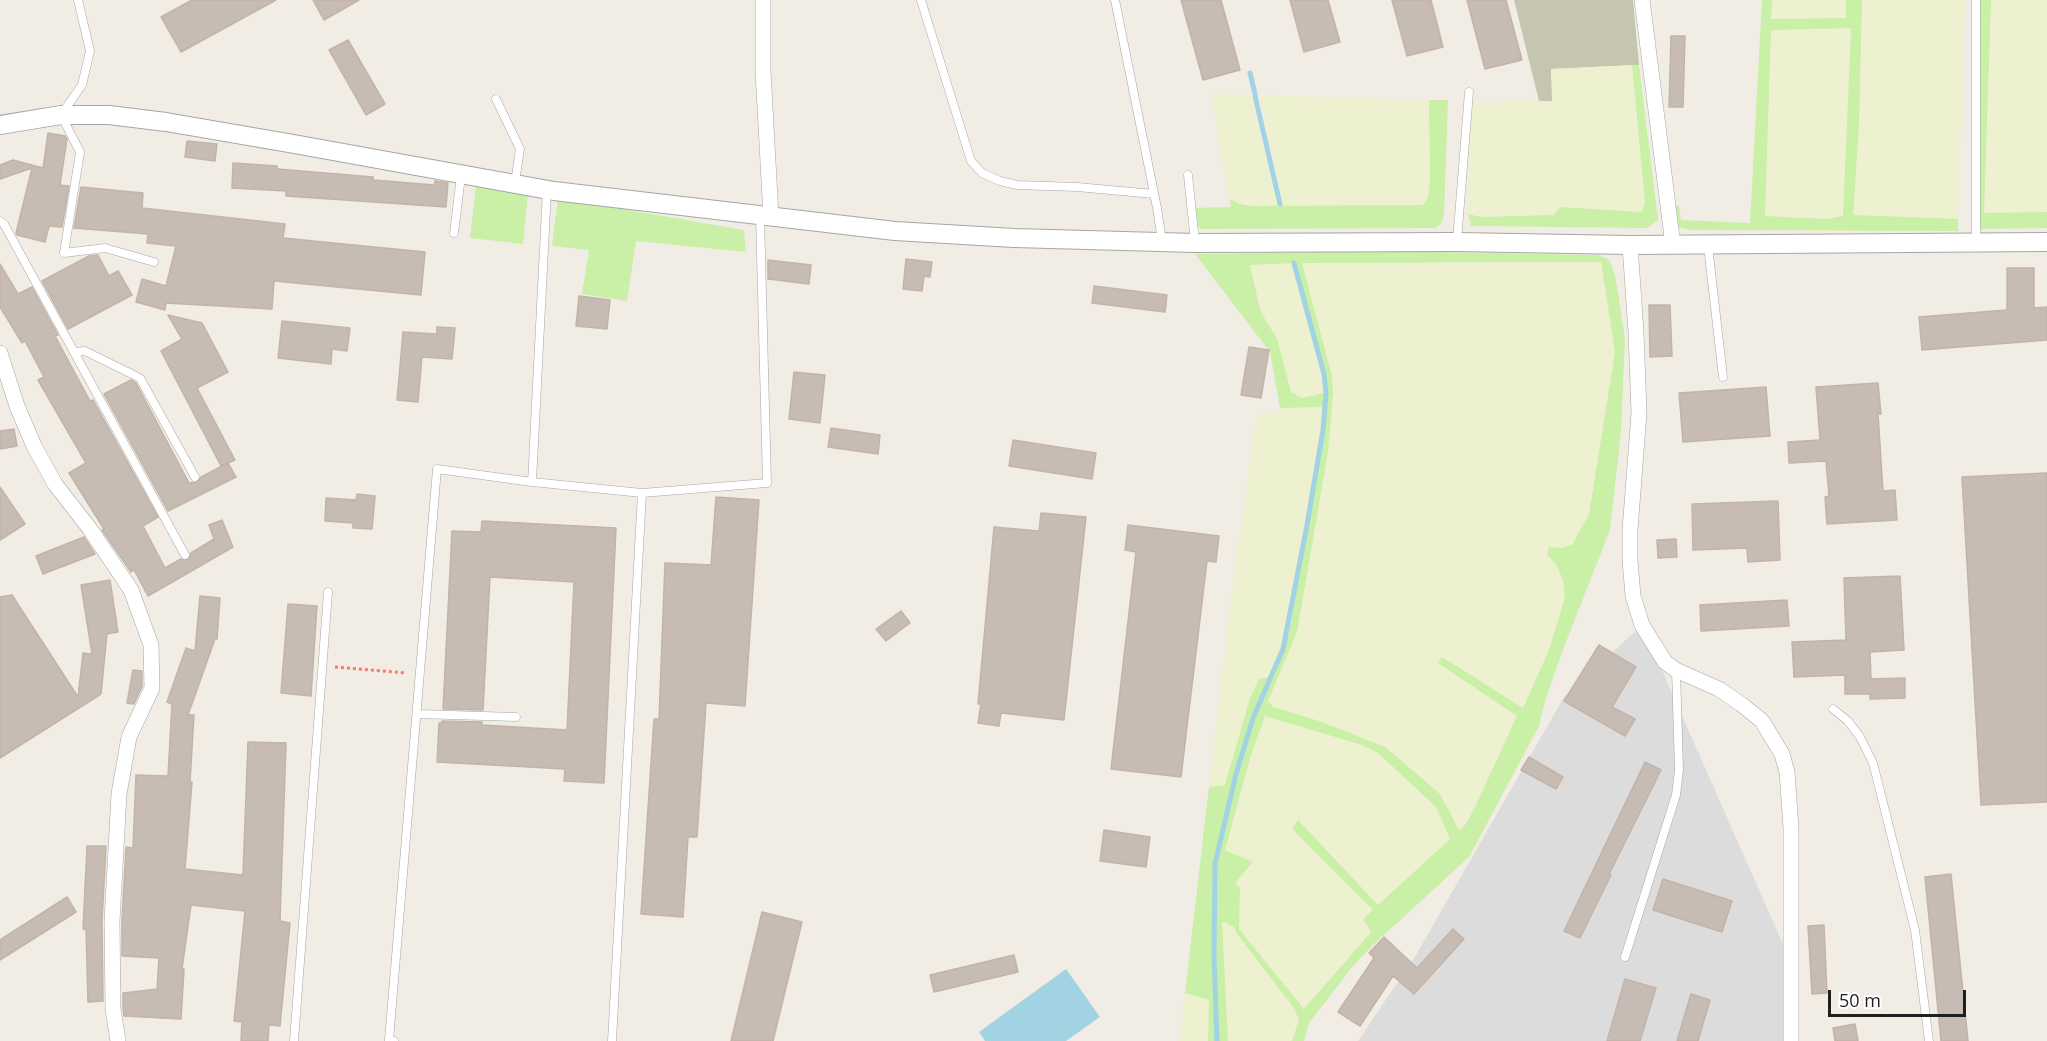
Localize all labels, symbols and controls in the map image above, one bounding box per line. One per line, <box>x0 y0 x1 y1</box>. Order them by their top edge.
scale bar <box>1831 978 1969 1016</box>
text: 50 m <box>1839 988 1881 1012</box>

